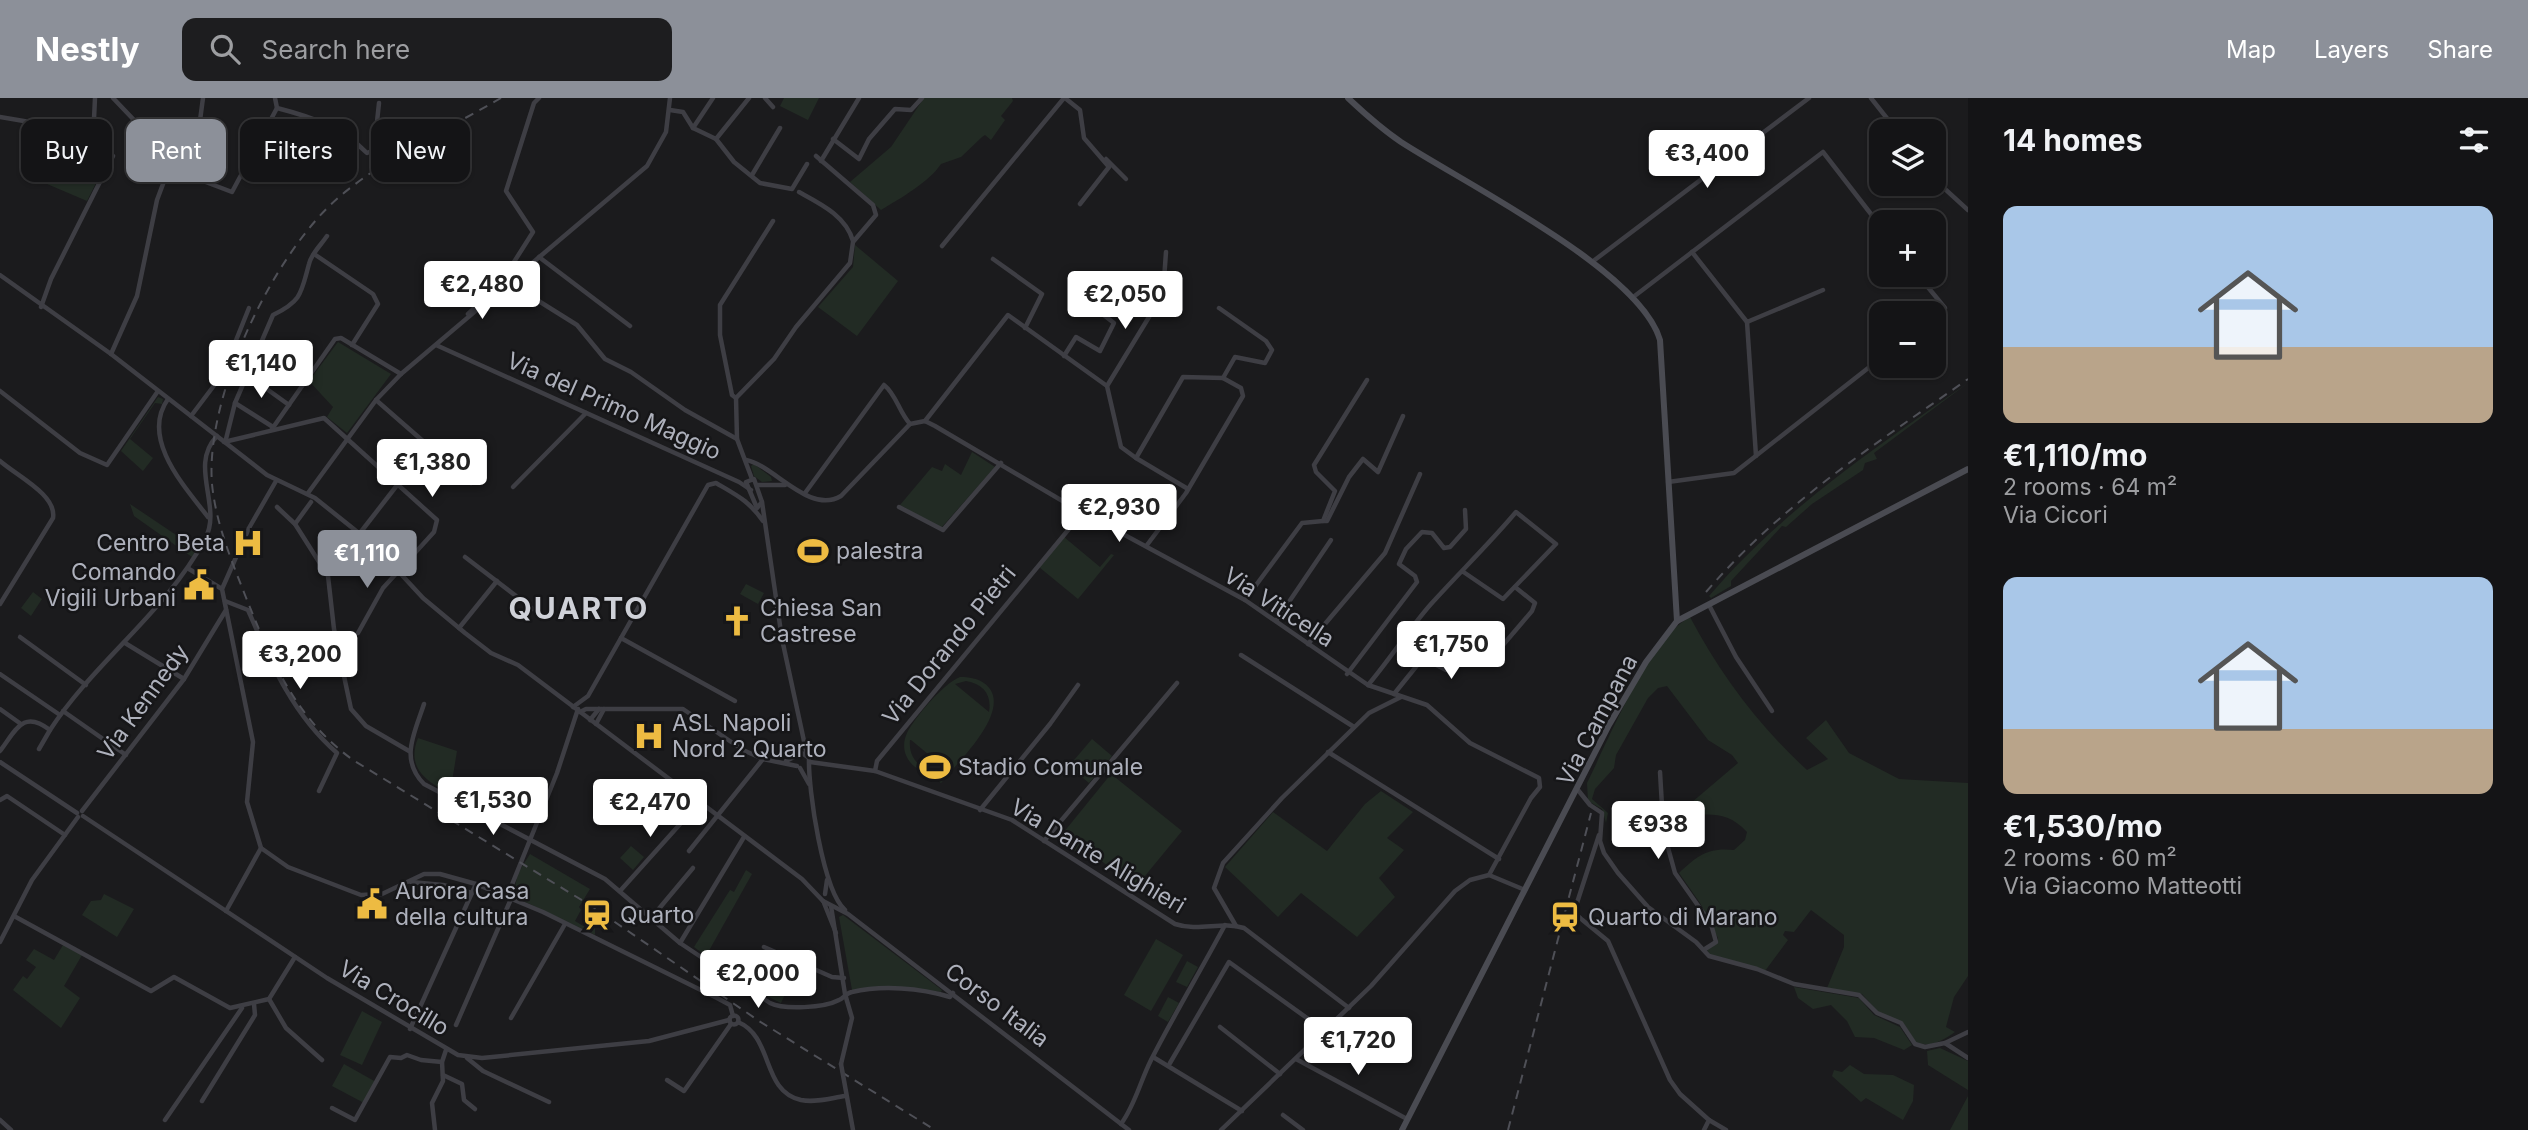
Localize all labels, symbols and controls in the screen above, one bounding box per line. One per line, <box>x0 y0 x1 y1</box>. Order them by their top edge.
search box <box>182 18 672 81</box>
text: Nestly <box>35 29 140 69</box>
icon: search <box>206 30 244 68</box>
text: Search here <box>262 34 410 65</box>
text: Map <box>2226 35 2276 64</box>
text: Layers <box>2314 35 2389 64</box>
text: Share <box>2427 35 2493 64</box>
chip: Buy <box>21 119 112 182</box>
chip: Rent <box>126 119 226 182</box>
chip: Filters <box>240 119 357 182</box>
chip: New <box>371 119 470 182</box>
map controls <box>1869 119 1946 378</box>
button: layers <box>1869 119 1946 196</box>
icon: filters <box>2455 121 2493 159</box>
text: 14 homes <box>2003 122 2142 158</box>
pin: €3,400 <box>1650 130 1764 190</box>
text: €3,400 <box>1665 139 1749 167</box>
button: + <box>1869 210 1946 287</box>
icon: home <box>2185 252 2311 378</box>
pin: €2,480 <box>425 262 539 321</box>
text: €2,480 <box>440 270 524 298</box>
pin: €2,050 <box>1068 272 1182 331</box>
text: €2,050 <box>1084 280 1166 308</box>
button: − <box>1869 301 1946 378</box>
pin: €1,140 <box>204 341 318 400</box>
street label: Via del Primo Maggio <box>503 346 725 466</box>
text: €1,140 <box>225 349 297 377</box>
text: €1,110/mo <box>2003 437 2147 473</box>
pin: €1,380 <box>375 440 489 499</box>
text: €1,380 <box>393 448 471 476</box>
text: 2 rooms · 64 m² <box>2003 473 2177 501</box>
pin: €2,930 <box>1062 484 1176 544</box>
text: €2,930 <box>1078 493 1160 521</box>
text: Via Cicori <box>2003 501 2108 529</box>
hospital icon: Centro Beta <box>231 526 265 560</box>
place label: Centro Beta <box>96 529 225 557</box>
pin: €1,110 <box>310 531 424 590</box>
sports icon: palestra <box>796 534 830 568</box>
place label: palestra <box>836 537 923 565</box>
text: €1,110 <box>334 539 400 567</box>
place label: Comando Vigili Urbani <box>45 558 176 612</box>
street label: Via Dorando Pietri <box>876 560 1022 730</box>
street label: Via Viticella <box>1219 561 1339 653</box>
public building icon: Comando Vigili Urbani <box>182 568 216 602</box>
district label: QUARTO <box>509 590 649 626</box>
place label: Chiesa San Castrese <box>760 594 882 648</box>
church icon: Chiesa San Castrese <box>720 604 754 638</box>
pin: €1,750 <box>1394 622 1508 681</box>
icon: home <box>2185 623 2311 749</box>
text: €1,750 <box>1413 630 1489 658</box>
pin: €3,200 <box>243 632 357 691</box>
street label: Via Kennedy <box>92 639 194 765</box>
text: €3,200 <box>258 640 342 668</box>
street label: Via Campana <box>1551 650 1643 790</box>
place label: ASL Napoli Nord 2 Quarto <box>672 709 827 763</box>
hospital icon: ASL Napoli Nord 2 Quarto <box>632 719 666 753</box>
sports icon: Stadio Comunale <box>918 750 952 784</box>
place label: Stadio Comunale <box>958 753 1143 781</box>
pin: €1,530 <box>436 778 550 837</box>
pin: €2,470 <box>593 780 707 839</box>
text: €1,530 <box>454 786 532 814</box>
text: €2,470 <box>609 788 691 816</box>
street label: Via Dante Alighieri <box>1005 793 1191 919</box>
pin: €938 <box>1617 802 1699 861</box>
text: €1,530/mo <box>2003 808 2163 844</box>
text: €938 <box>1628 810 1688 838</box>
text: 2 rooms · 60 m² <box>2003 844 2177 872</box>
text: Via Giacomo Matteotti <box>2003 872 2242 900</box>
place label: Aurora Casa della cultura <box>395 877 529 931</box>
public building icon: Aurora Casa della cultura <box>355 887 389 921</box>
station icon: Quarto <box>580 898 614 932</box>
station icon: Quarto di Marano <box>1548 900 1582 934</box>
place label: Quarto <box>620 901 694 929</box>
place label: Quarto di Marano <box>1588 903 1777 931</box>
pin: €2,000 <box>701 950 815 1010</box>
street label: Via Crocillo <box>334 954 454 1042</box>
street label: Corso Italia <box>940 957 1054 1053</box>
text: €2,000 <box>716 959 800 987</box>
pin: €1,720 <box>1301 1018 1415 1077</box>
text: €1,720 <box>1320 1026 1396 1054</box>

